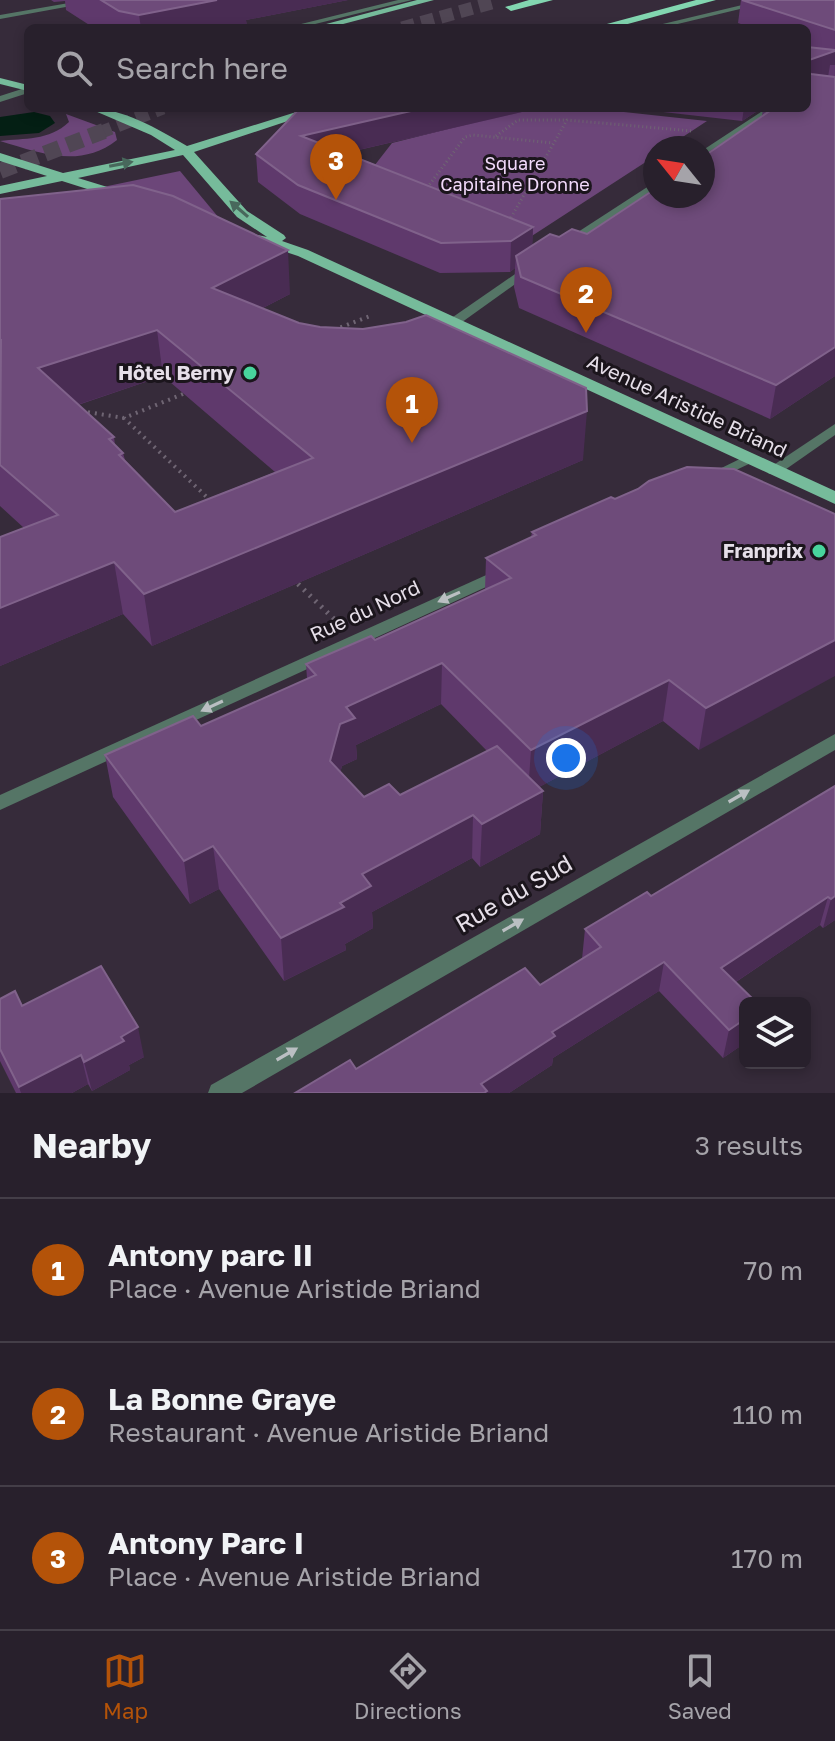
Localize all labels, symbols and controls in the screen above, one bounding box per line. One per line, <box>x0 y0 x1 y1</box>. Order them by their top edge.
search box <box>24 24 811 112</box>
icon: search <box>52 46 96 90</box>
text: Search here <box>116 50 288 86</box>
pin: 3 <box>310 134 362 200</box>
north arrow <box>643 136 715 208</box>
park label: Square Capitaine Dronne <box>440 152 590 195</box>
one-way arrow <box>108 157 133 170</box>
one-way arrow <box>229 201 249 218</box>
pin: 2 <box>560 267 612 333</box>
street label: Avenue Aristide Briand <box>584 348 791 462</box>
place label: Hôtel Berny <box>118 360 234 384</box>
marker: Hôtel Berny <box>241 364 259 382</box>
pin: 1 <box>386 377 438 443</box>
place label: Franprix <box>723 538 803 562</box>
marker: Franprix <box>810 542 828 560</box>
street label: Rue du Nord <box>306 574 423 646</box>
one-way arrow <box>437 590 460 604</box>
one-way arrow <box>201 699 224 712</box>
your location <box>546 738 586 778</box>
one-way arrow <box>727 789 750 803</box>
street label: Rue du Sud <box>450 848 577 938</box>
one-way arrow <box>502 918 524 932</box>
map controls <box>739 997 811 1069</box>
button: layers <box>739 997 811 1069</box>
one-way arrow <box>276 1047 298 1061</box>
text: Nearby <box>32 1125 152 1165</box>
text: 3 results <box>695 1130 803 1161</box>
text: Antony parc II <box>108 1237 313 1273</box>
text: 1 <box>51 1255 65 1286</box>
text: 70 m <box>744 1255 803 1286</box>
text: Place · Avenue Aristide Briand <box>108 1273 481 1304</box>
text: La Bonne Graye <box>108 1381 336 1417</box>
text: 2 <box>50 1399 66 1430</box>
text: 110 m <box>732 1399 803 1430</box>
text: Restaurant · Avenue Aristide Briand <box>108 1417 549 1448</box>
text: Antony Parc I <box>108 1525 304 1561</box>
text: 3 <box>50 1543 66 1574</box>
text: 170 m <box>731 1543 803 1574</box>
text: Place · Avenue Aristide Briand <box>108 1561 481 1592</box>
tab: Map <box>103 1649 148 1724</box>
tab: Directions <box>354 1649 462 1724</box>
tab: Saved <box>668 1649 732 1724</box>

